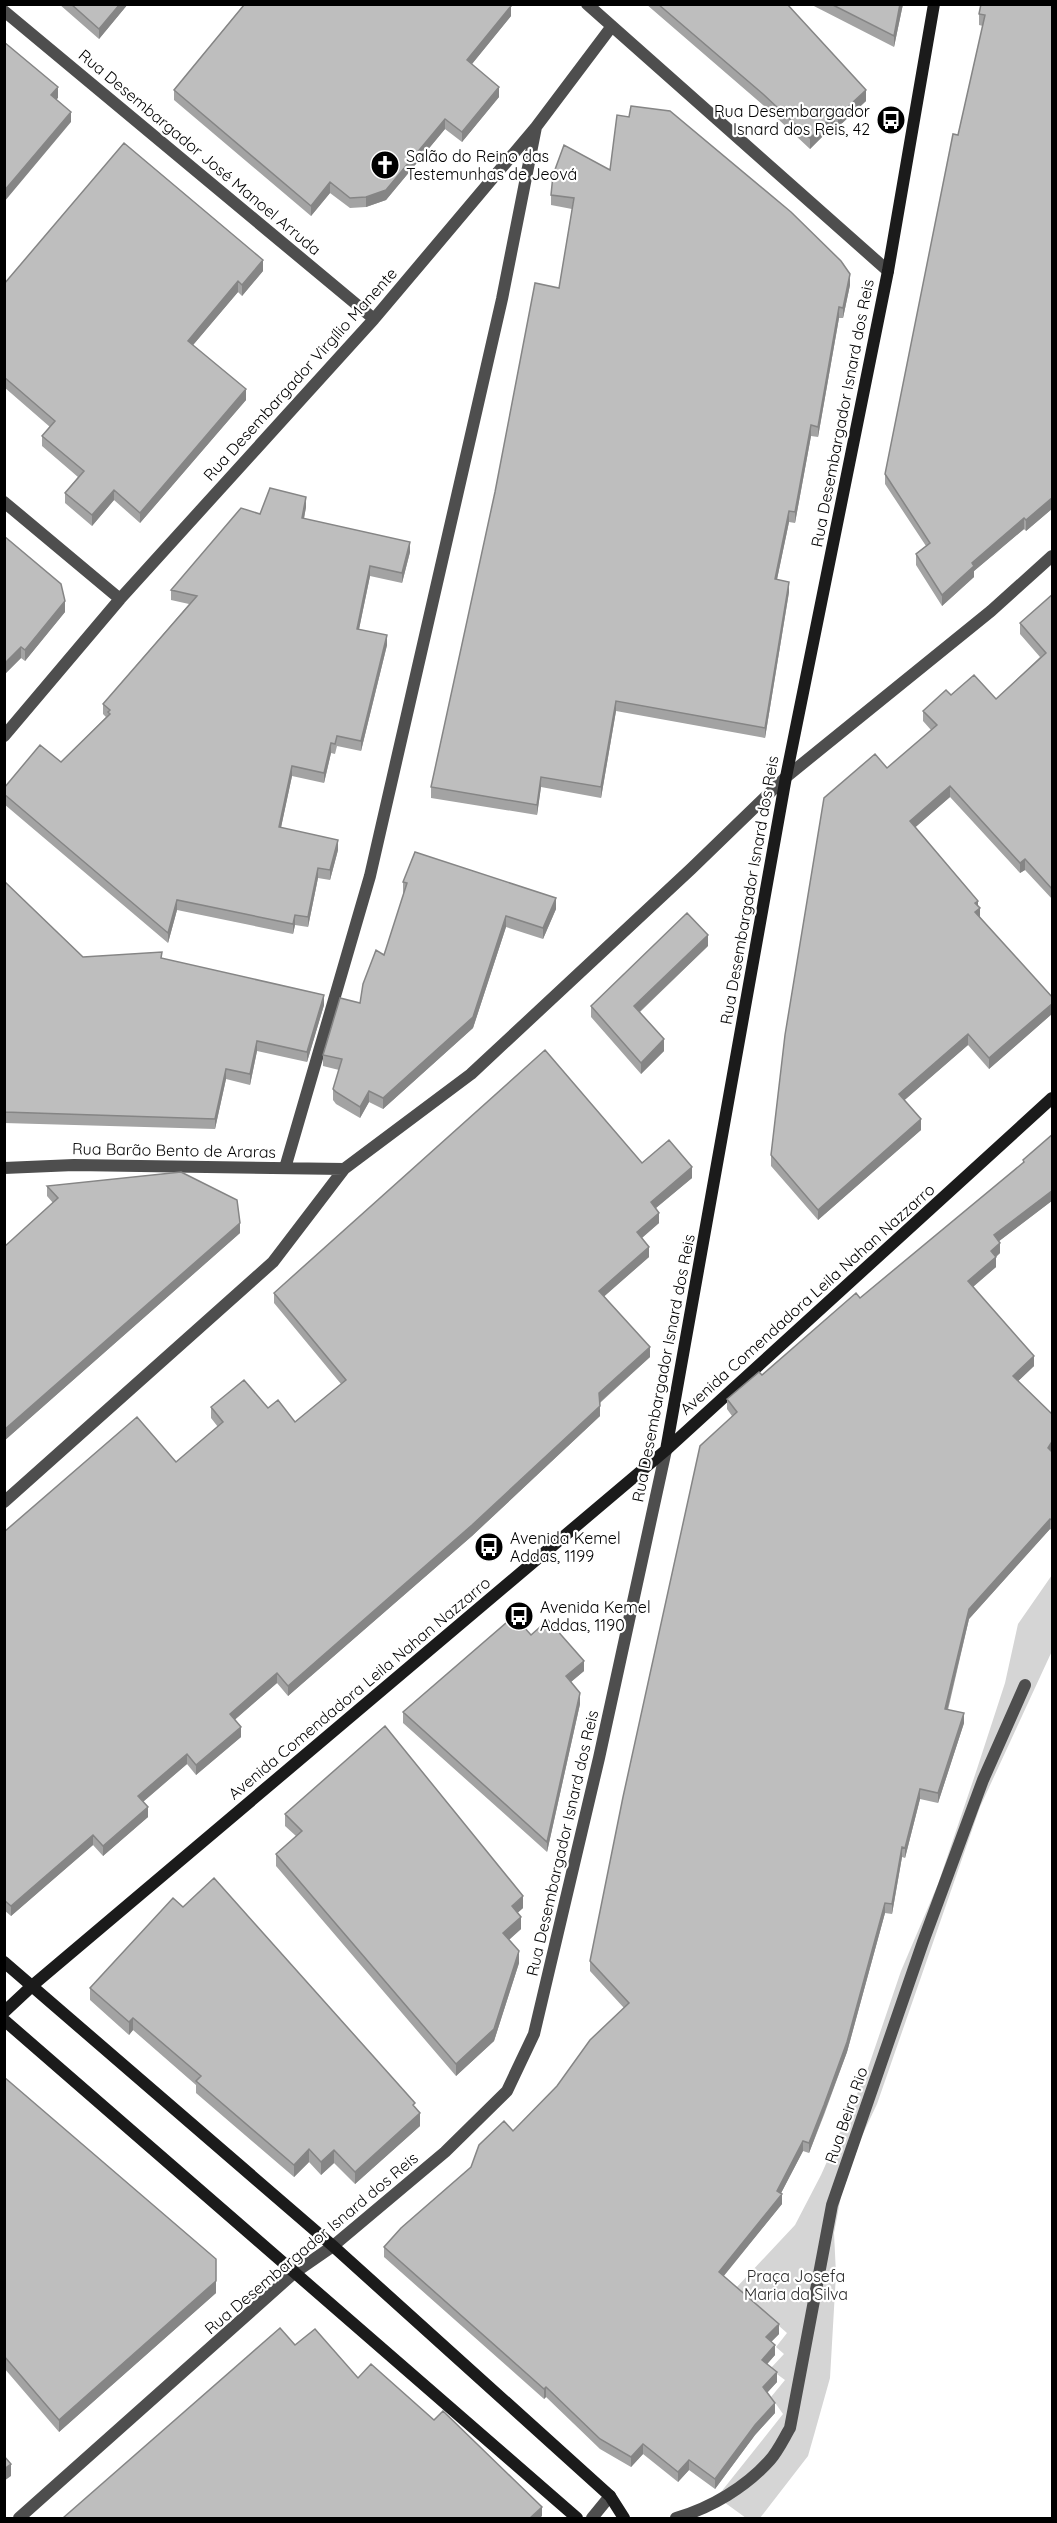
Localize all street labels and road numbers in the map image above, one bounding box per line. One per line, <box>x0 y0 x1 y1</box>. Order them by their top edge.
street label: Rua Desembargador José Manoel Arruda <box>75 45 325 259</box>
street label: Rua Desembargador Virgílio Manente <box>199 263 401 485</box>
street label: Rua Desembargador Isnard dos Reis <box>806 277 878 549</box>
street label: Rua Desembargador Isnard dos Reis <box>715 754 783 1026</box>
street label: Rua Barão Bento de Araras <box>72 1138 276 1162</box>
street label: Avenida Comendadora Leila Nahan Nazzarro <box>675 1179 939 1419</box>
street label: Rua Desembargador Isnard dos Reis <box>627 1232 699 1504</box>
street label: Avenida Comendadora Leila Nahan Nazzarro <box>224 1572 494 1804</box>
street label: Rua Desembargador Isnard dos Reis <box>522 1708 602 1978</box>
street label: Rua Beira Rio <box>820 2064 872 2166</box>
street label: Rua Desembargador Isnard dos Reis <box>200 2148 422 2338</box>

